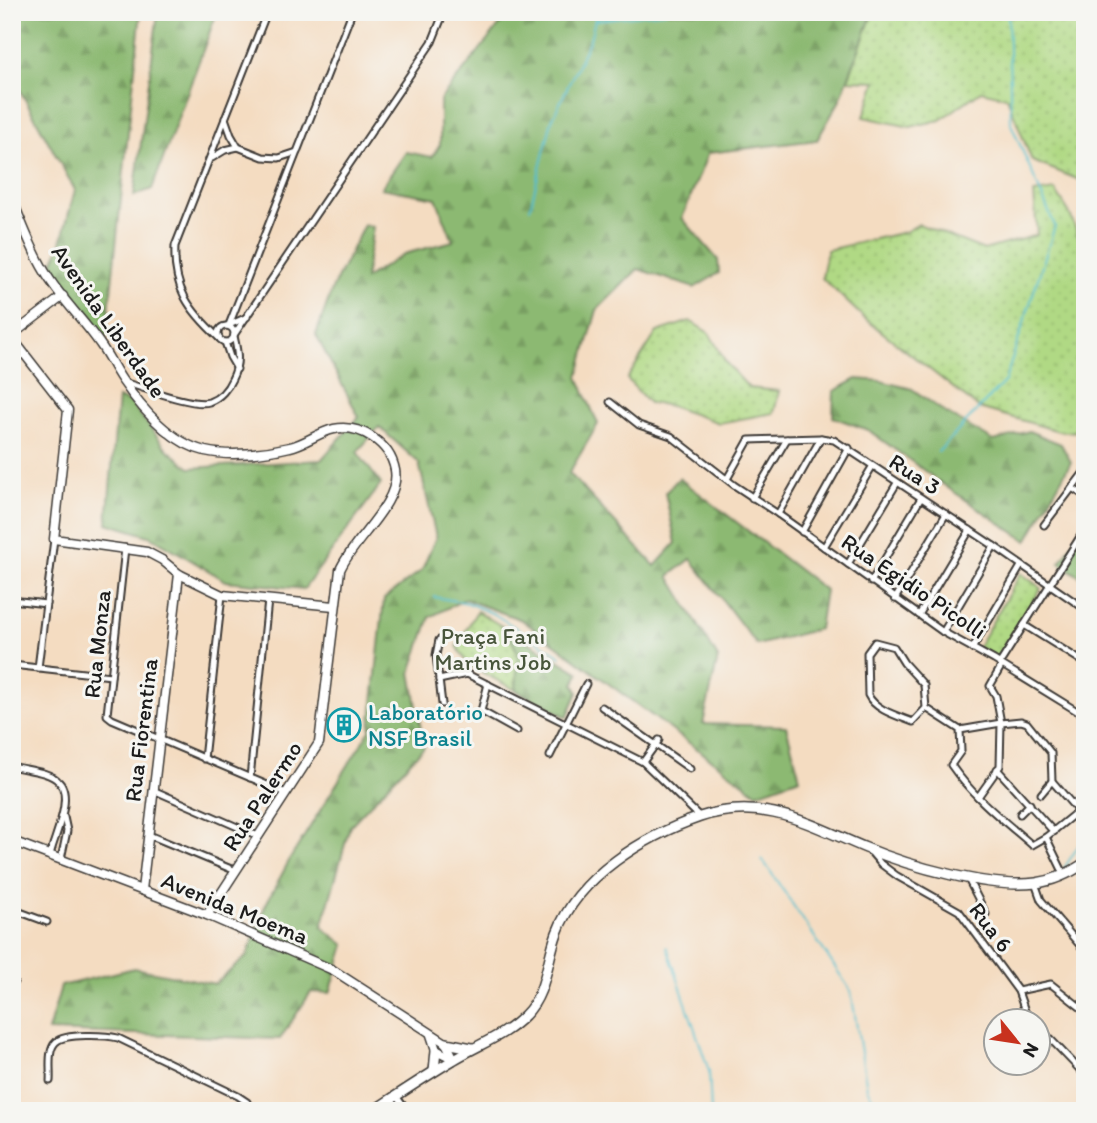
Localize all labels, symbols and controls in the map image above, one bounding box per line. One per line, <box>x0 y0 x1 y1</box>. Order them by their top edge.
street label: Avenida Liberdade <box>46 239 172 403</box>
street label: Rua 3 <box>884 447 946 501</box>
street label: Rua Egidio Picolli <box>836 527 992 645</box>
street label: Rua Monza <box>77 588 117 700</box>
park label: Praça Fani Martins Job <box>434 622 552 676</box>
street label: Rua Fiorentina <box>118 657 164 803</box>
place label: Laboratório NSF Brasil <box>368 698 483 752</box>
building icon: Laboratório NSF Brasil <box>325 706 363 744</box>
street label: Rua Palermo <box>216 736 308 856</box>
street label: Avenida Moema <box>158 866 313 950</box>
street label: Rua 6 <box>963 896 1019 958</box>
north arrow <box>982 1007 1052 1078</box>
text: N <box>1018 1039 1044 1062</box>

